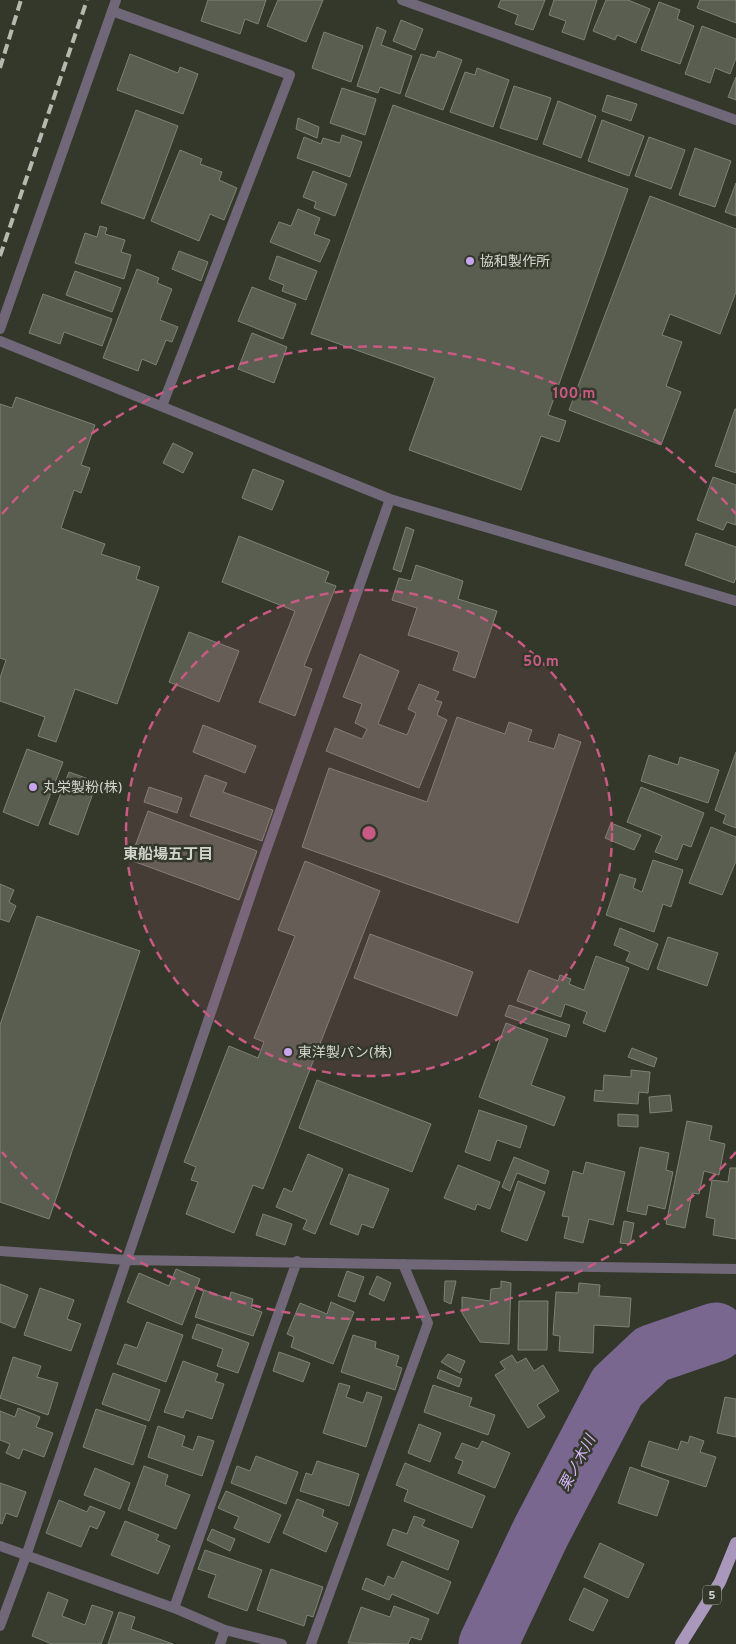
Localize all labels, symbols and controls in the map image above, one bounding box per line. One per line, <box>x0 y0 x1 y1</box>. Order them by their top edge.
place label: 協和製作所 <box>480 253 550 271</box>
marker: 協和製作所 <box>464 255 476 267</box>
text: 100 m <box>553 385 595 404</box>
text: 50 m <box>523 653 559 672</box>
place label: 丸栄製粉(株) <box>43 780 123 797</box>
marker: 丸栄製粉(株) <box>27 781 39 793</box>
centre of rings <box>360 824 378 842</box>
district label: 東船場五丁目 <box>123 846 213 865</box>
place label: 東洋製パン(株) <box>298 1045 392 1062</box>
marker: 東洋製パン(株) <box>282 1046 294 1058</box>
water label: 栗ノ木川 <box>556 1431 602 1495</box>
road number: 5 <box>703 1586 721 1604</box>

